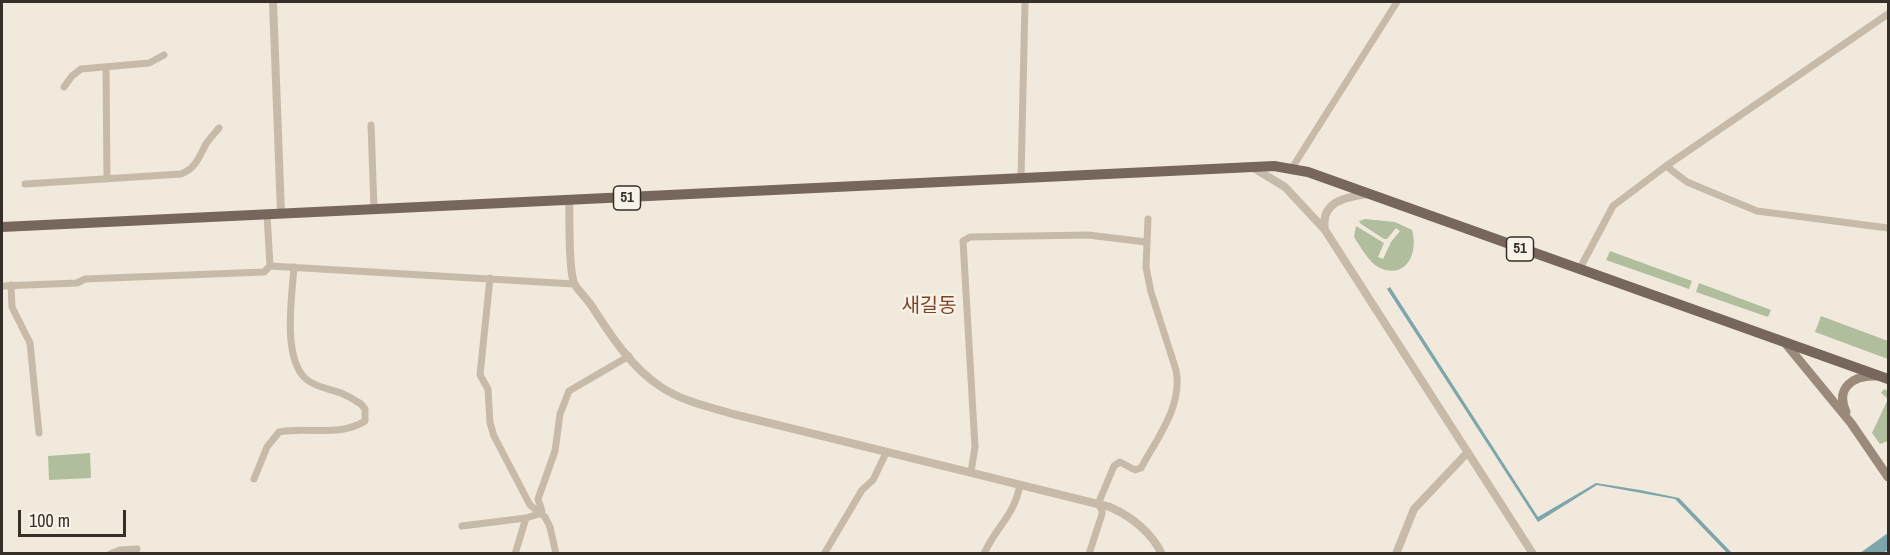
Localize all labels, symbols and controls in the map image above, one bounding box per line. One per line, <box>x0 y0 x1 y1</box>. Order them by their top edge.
road number: 51 <box>614 186 640 210</box>
road number: 51 <box>1506 237 1534 261</box>
district label: 새길동 <box>901 295 957 319</box>
scale bar <box>21 498 129 536</box>
text: 100 m <box>29 508 70 533</box>

